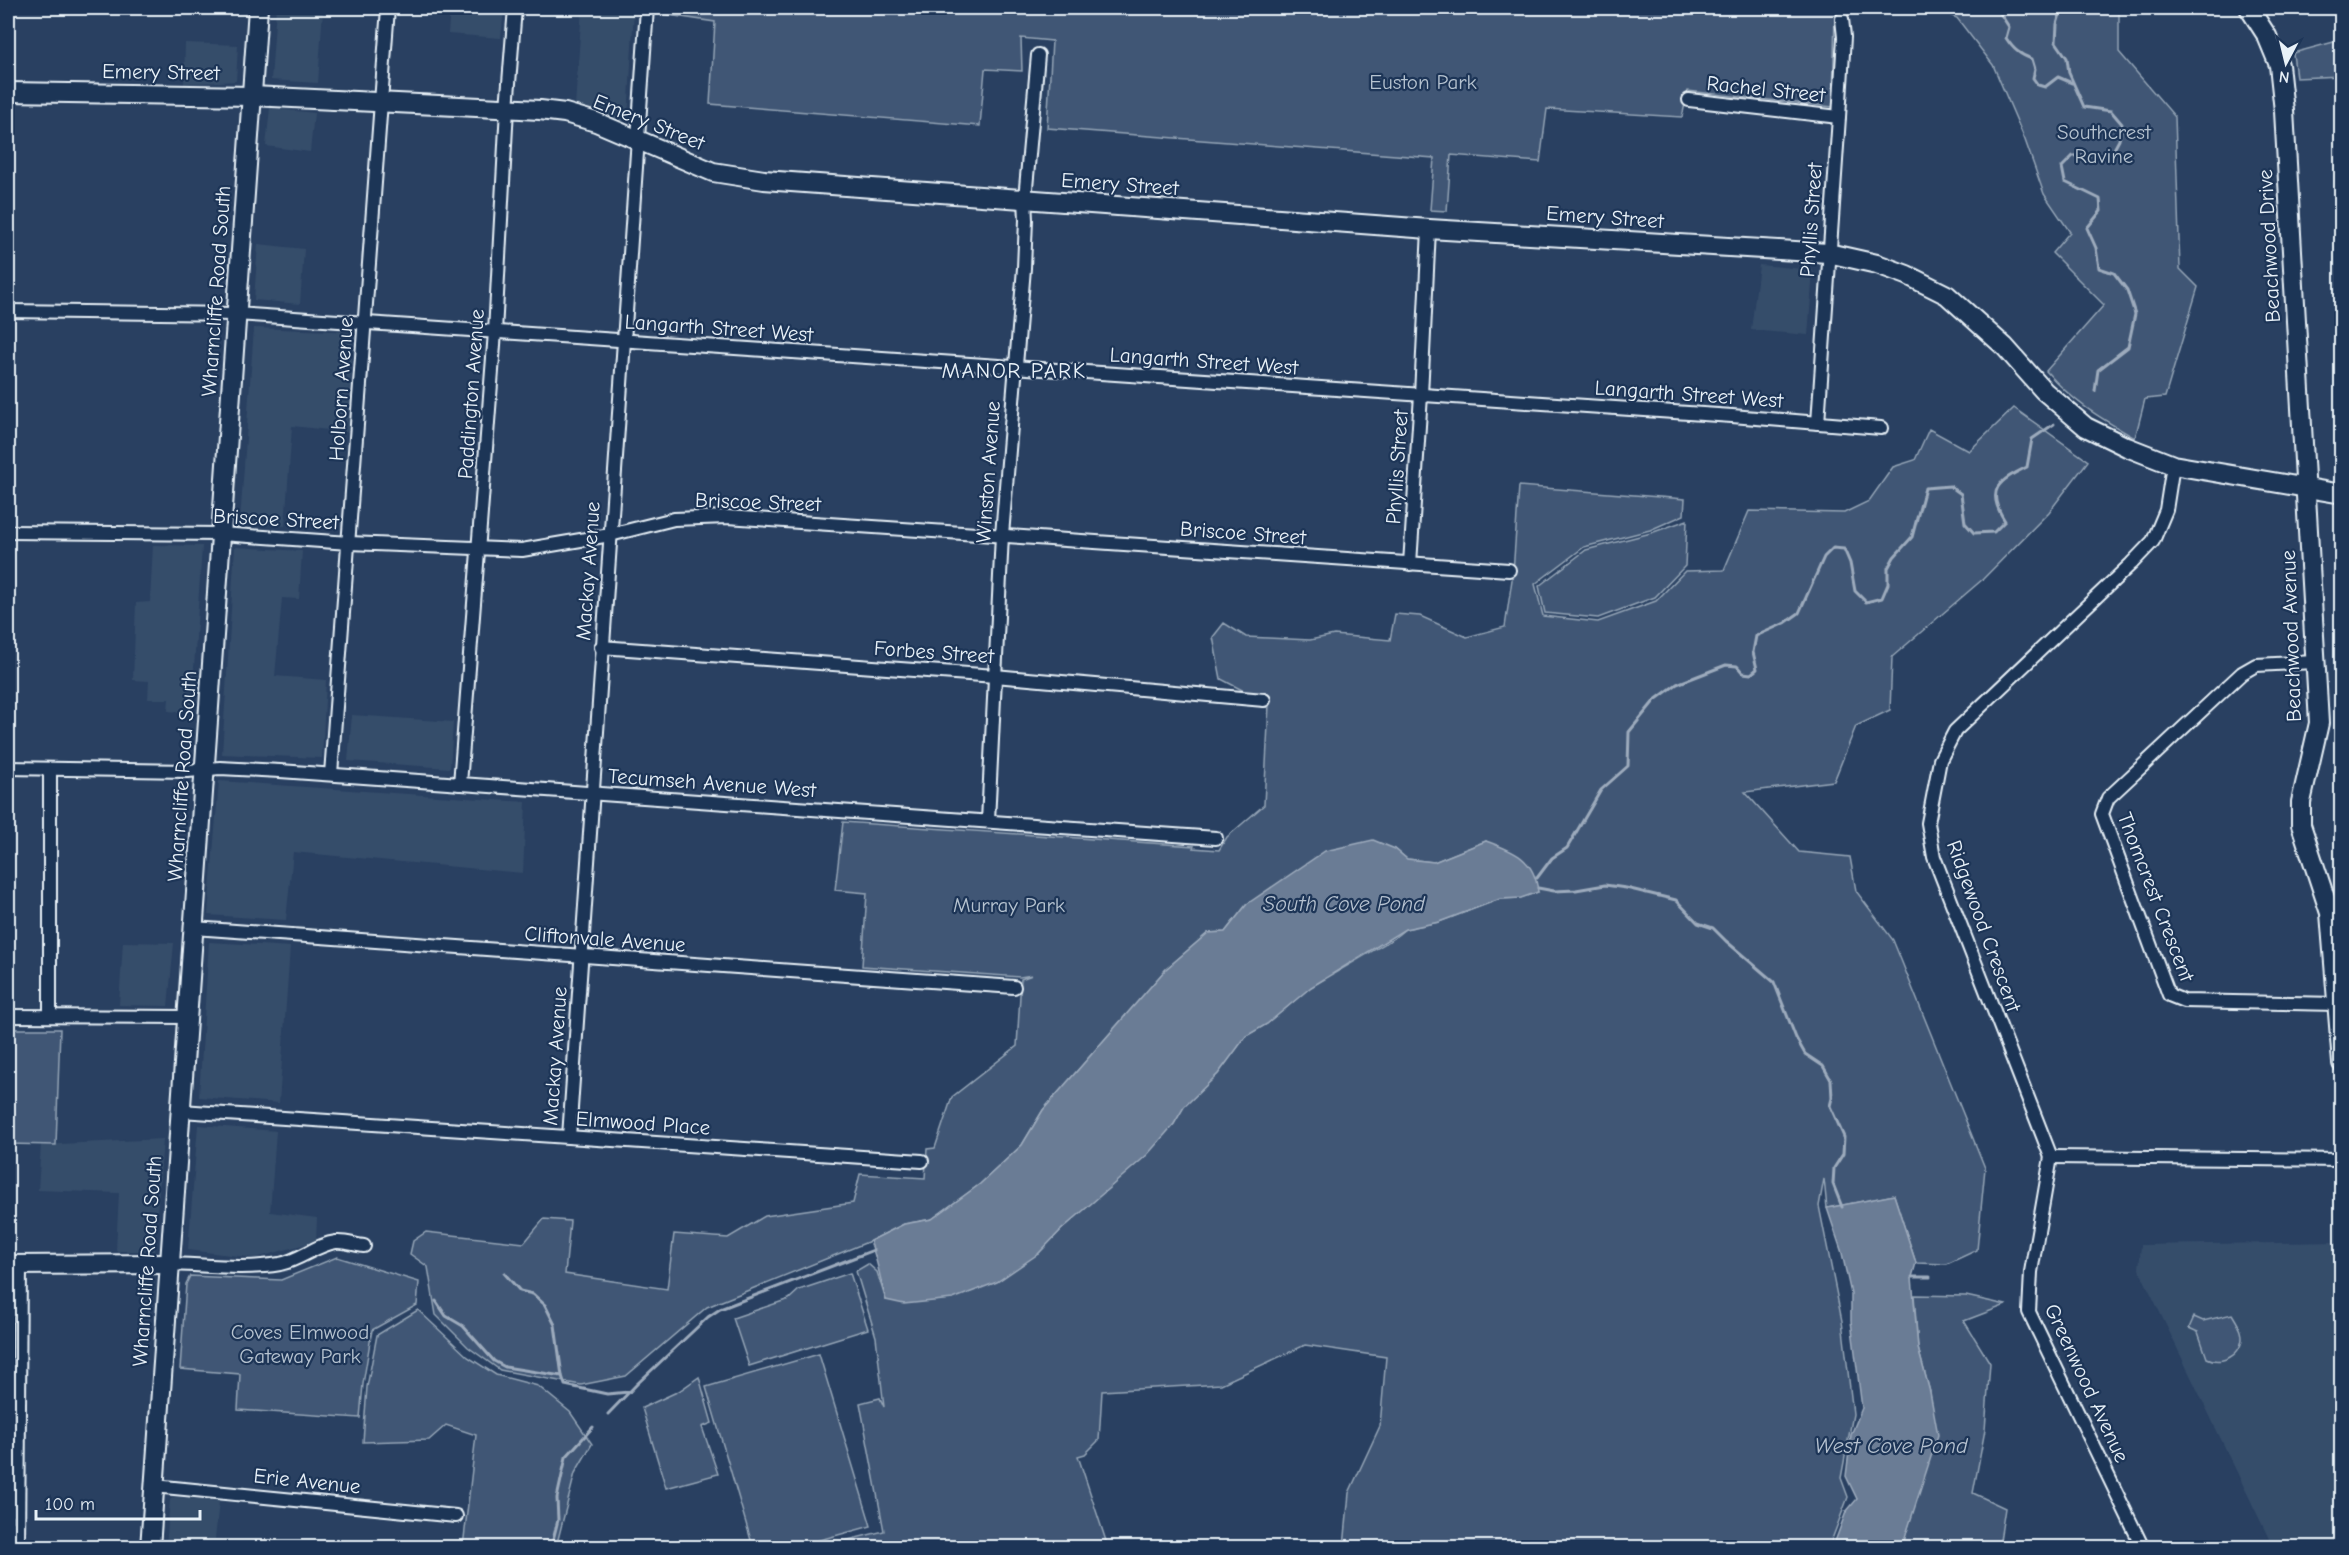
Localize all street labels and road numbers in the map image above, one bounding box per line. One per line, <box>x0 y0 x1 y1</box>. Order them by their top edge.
street label: Emery Street <box>102 59 221 85</box>
street label: Rachel Street <box>1705 71 1828 107</box>
street label: Emery Street <box>590 89 709 156</box>
street label: Phyllis Street <box>1795 161 1827 278</box>
street label: Emery Street <box>1060 168 1181 200</box>
street label: Beachwood Drive <box>2253 169 2285 323</box>
street label: Wharncliffe Road South <box>197 185 235 397</box>
street label: Emery Street <box>1545 201 1666 233</box>
street label: Paddington Avenue <box>453 308 489 480</box>
street label: Langarth Street West <box>624 309 815 347</box>
street label: Holborn Avenue <box>324 316 358 462</box>
street label: Langarth Street West <box>1109 342 1300 380</box>
street label: Langarth Street West <box>1594 375 1785 413</box>
street label: Winston Avenue <box>971 400 1005 544</box>
street label: Phyllis Street <box>1381 408 1413 525</box>
street label: Briscoe Street <box>695 488 822 516</box>
street label: Mackay Avenue <box>571 501 605 641</box>
street label: Briscoe Street <box>212 504 341 534</box>
street label: Briscoe Street <box>1179 517 1308 549</box>
street label: Beachwood Avenue <box>2276 550 2306 722</box>
street label: Forbes Street <box>873 636 996 668</box>
street label: Wharncliffe Road South <box>163 670 201 882</box>
street label: Tecumseh Avenue West <box>607 764 818 802</box>
street label: Thomcrest Crescent <box>2113 809 2200 986</box>
street label: Ridgewood Crescent <box>1942 837 2027 1016</box>
street label: Cliftonvale Avenue <box>524 921 686 957</box>
street label: Mackay Avenue <box>538 986 572 1126</box>
street label: Elmwood Place <box>575 1106 711 1140</box>
street label: Wharncliffe Road South <box>128 1155 166 1367</box>
street label: Greenwood Avenue <box>2040 1300 2134 1466</box>
street label: Erie Avenue <box>252 1463 362 1499</box>

